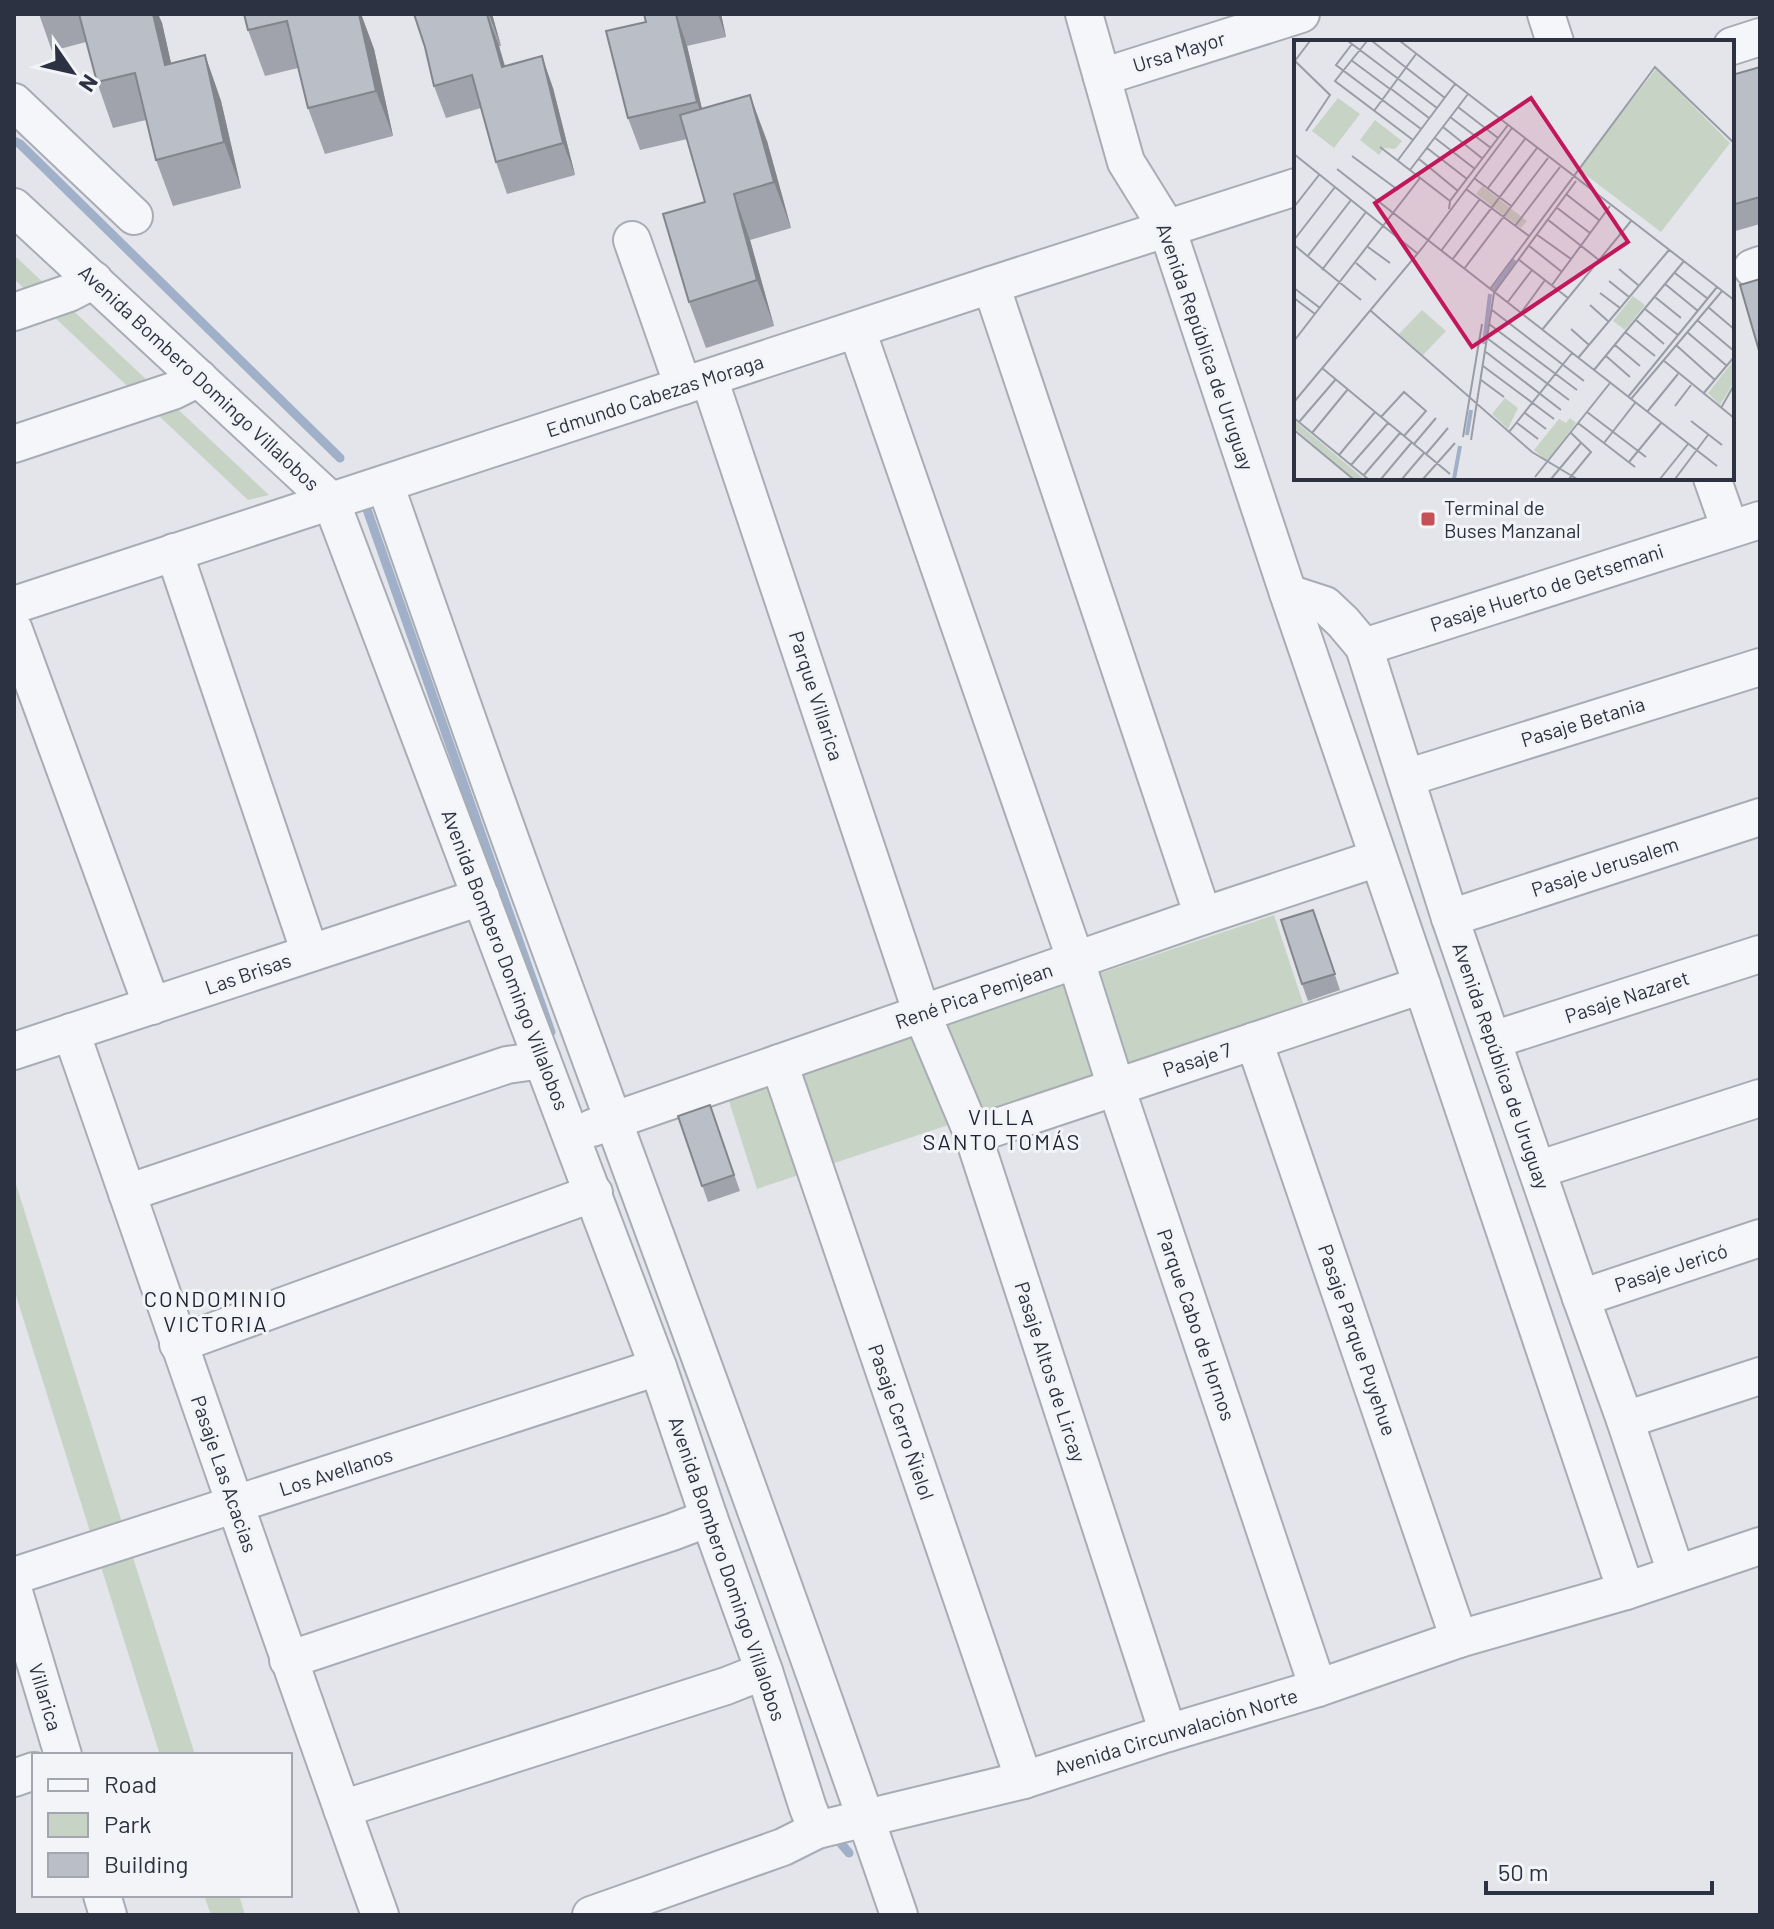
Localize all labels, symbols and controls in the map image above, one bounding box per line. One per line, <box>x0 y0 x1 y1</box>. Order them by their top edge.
street label: Ursa Mayor <box>1130 26 1228 76</box>
north arrow <box>32 32 112 112</box>
inset map <box>1294 40 1734 480</box>
text: N <box>75 70 104 97</box>
street label: Avenida República de Uruguay <box>1152 220 1260 473</box>
street label: Avenida Bombero Domingo Villalobos <box>74 259 325 495</box>
street label: Edmundo Cabezas Moraga <box>543 349 766 441</box>
place label: Terminal de Buses Manzanal <box>1444 495 1581 542</box>
marker: Terminal de Buses Manzanal <box>1419 510 1437 528</box>
street label: Pasaje Huerto de Getsemani <box>1427 538 1666 636</box>
street label: Parque Villarica <box>785 628 849 763</box>
street label: Pasaje Betania <box>1518 691 1647 751</box>
street label: Avenida Bombero Domingo Villalobos <box>437 806 575 1113</box>
street label: Pasaje Jerusalem <box>1528 831 1681 901</box>
street label: Avenida República de Uruguay <box>1448 939 1556 1192</box>
street label: Las Brisas <box>201 947 294 999</box>
street label: René Pica Pemjean <box>892 957 1056 1033</box>
street label: Pasaje Nazaret <box>1562 965 1692 1027</box>
street label: Pasaje 7 <box>1159 1037 1235 1081</box>
district label: VILLA SANTO TOMÁS <box>923 1103 1081 1154</box>
street label: Parque Cabo de Hornos <box>1153 1226 1241 1424</box>
street label: Pasaje Jericó <box>1611 1238 1730 1297</box>
street label: Pasaje Parque Puyehue <box>1314 1241 1402 1439</box>
street label: Pasaje Altos de Lircay <box>1010 1278 1092 1465</box>
district label: CONDOMINIO VICTORIA <box>144 1285 288 1336</box>
street label: Pasaje Cerro Ñielol <box>864 1341 940 1503</box>
street label: Pasaje Las Acacias <box>187 1392 263 1555</box>
street label: Avenida Bombero Domingo Villalobos <box>664 1413 791 1724</box>
street label: Los Avellanos <box>276 1441 395 1501</box>
street label: Villarica <box>24 1660 68 1733</box>
street label: Avenida Circunvalación Norte <box>1051 1683 1300 1780</box>
legend <box>32 1753 292 1897</box>
text: Road <box>104 1769 157 1798</box>
text: Park <box>104 1809 151 1838</box>
scale bar <box>1486 1845 1712 1895</box>
text: Building <box>104 1849 188 1878</box>
text: 50 m <box>1498 1857 1549 1886</box>

